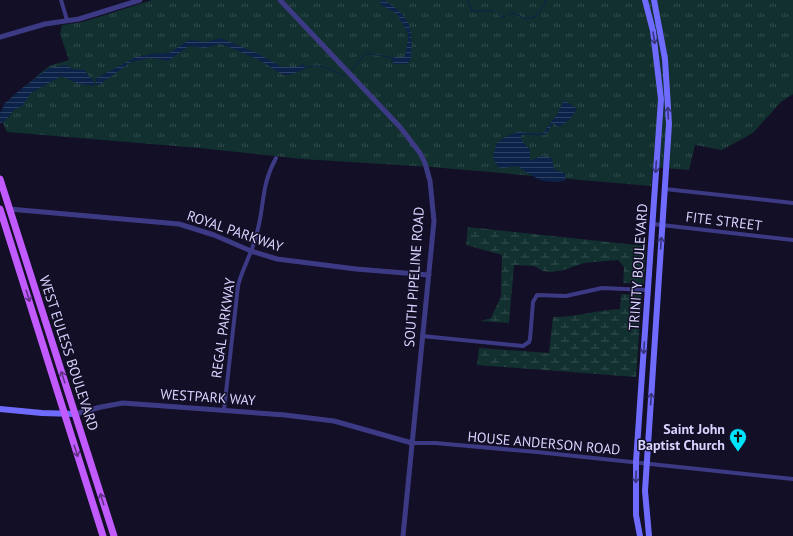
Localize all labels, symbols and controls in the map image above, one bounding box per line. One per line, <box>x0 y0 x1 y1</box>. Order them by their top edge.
one-way arrow <box>650 31 658 44</box>
one-way arrow <box>665 107 672 120</box>
one-way arrow <box>653 160 660 173</box>
street label: TRINITY BOULEVARD <box>625 203 651 331</box>
street label: ROYAL PARKWAY <box>185 206 286 256</box>
street label: SOUTH PIPELINE ROAD <box>400 206 428 348</box>
street label: FITE STREET <box>685 207 763 235</box>
one-way arrow <box>657 237 664 250</box>
street label: WEST EULESS BOULEVARD <box>35 273 103 433</box>
street label: REGAL PARKWAY <box>207 276 239 379</box>
one-way arrow <box>25 290 32 303</box>
one-way arrow <box>641 341 648 354</box>
one-way arrow <box>59 370 66 383</box>
street label: WESTPARK WAY <box>160 385 256 409</box>
one-way arrow <box>647 393 654 406</box>
place label: Saint John Baptist Church <box>638 420 725 454</box>
street label: HOUSE ANDERSON ROAD <box>467 427 621 459</box>
church icon: Saint John Baptist Church <box>728 427 748 452</box>
one-way arrow <box>73 445 81 457</box>
one-way arrow <box>632 470 639 483</box>
one-way arrow <box>98 492 105 505</box>

